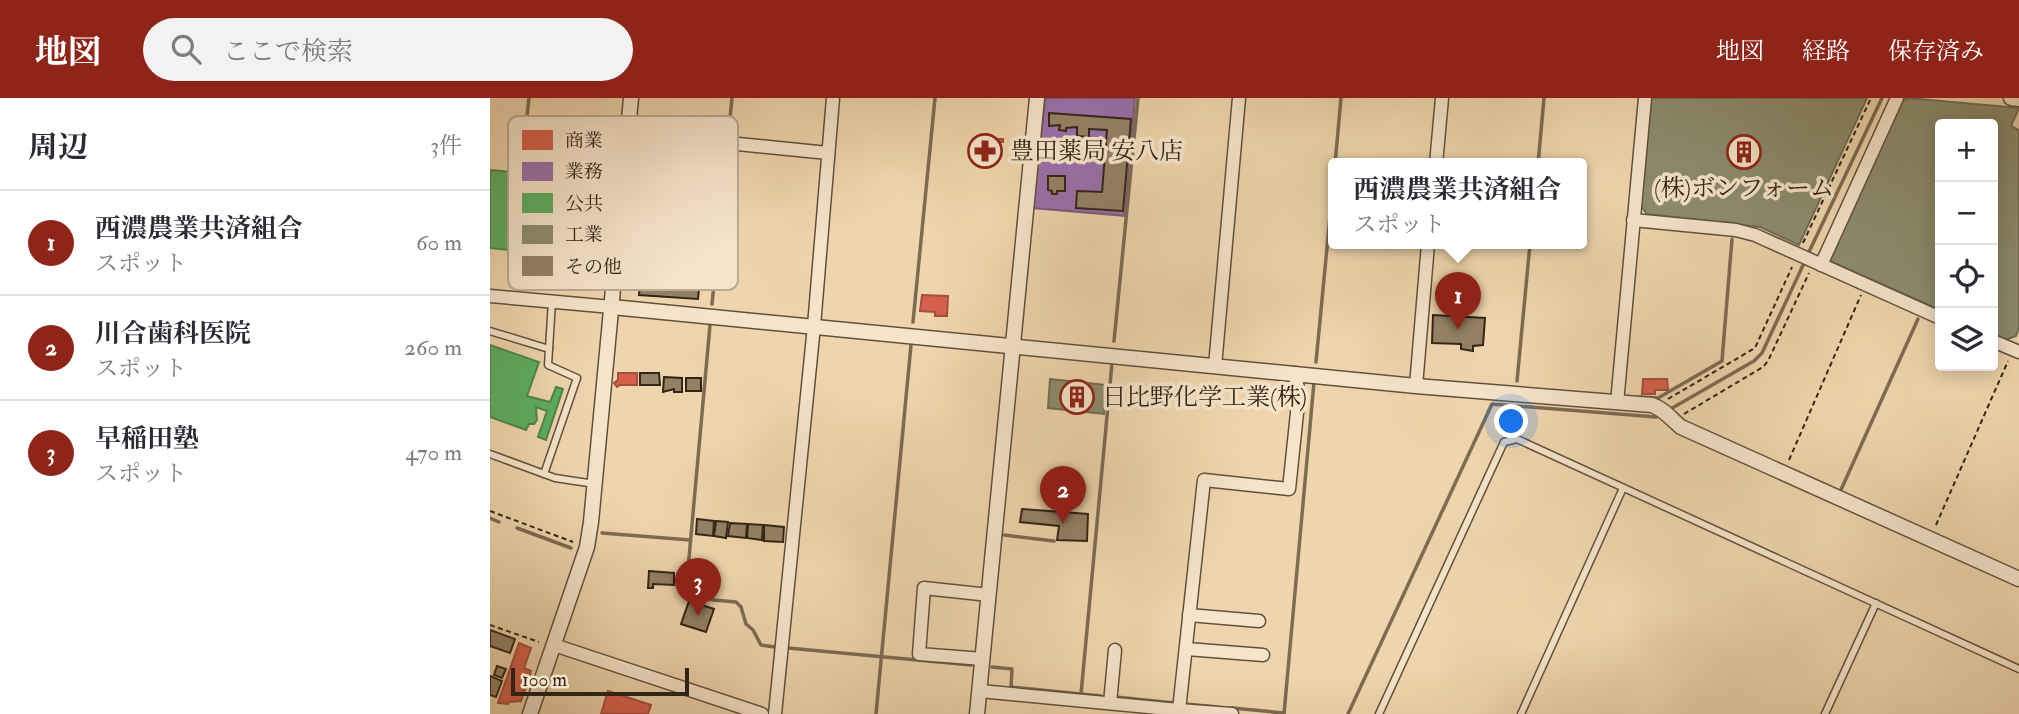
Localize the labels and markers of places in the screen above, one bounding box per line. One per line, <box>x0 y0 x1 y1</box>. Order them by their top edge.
pharmacy icon: 豊田薬局 安八店 <box>966 132 1004 170</box>
building icon: (株)ボンフォーム <box>1725 133 1763 171</box>
place label: 豊田薬局 安八店 <box>1010 136 1183 167</box>
place label: (株)ボンフォーム <box>1654 173 1834 204</box>
pin: 1 <box>1435 272 1481 330</box>
building icon: 日比野化学工業(株) <box>1058 378 1096 416</box>
place label: 日比野化学工業(株) <box>1102 382 1307 413</box>
pin: 2 <box>1040 466 1086 524</box>
pin: 3 <box>675 558 721 616</box>

